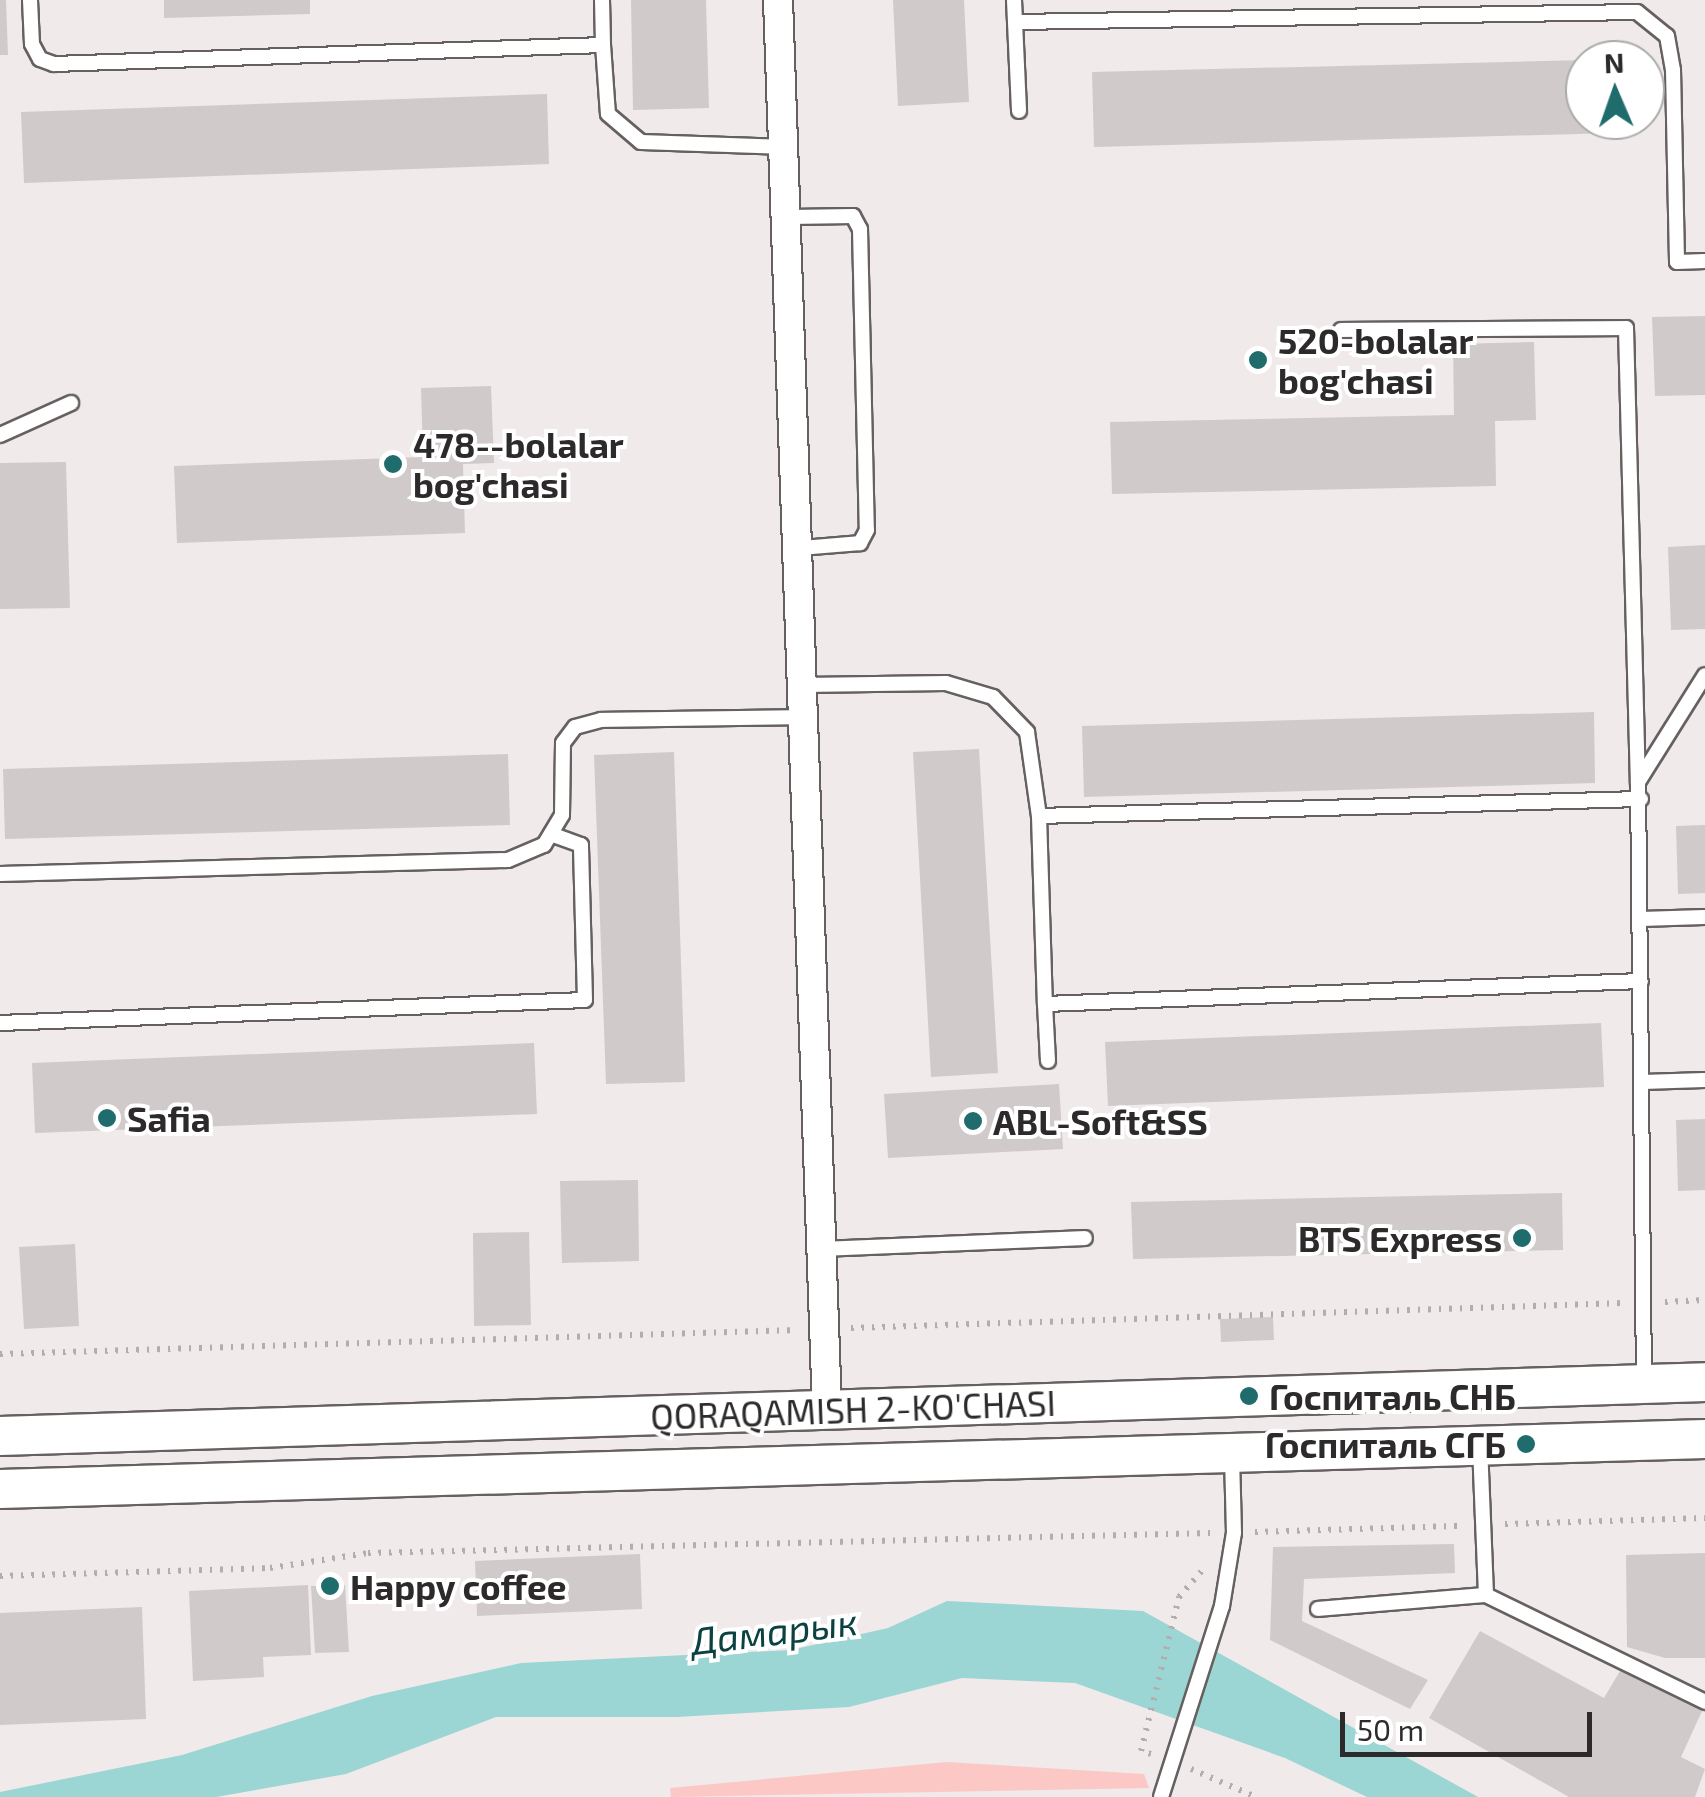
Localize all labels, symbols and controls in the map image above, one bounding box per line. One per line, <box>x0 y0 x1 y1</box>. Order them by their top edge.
north arrow <box>1565 40 1665 140</box>
text: N <box>1603 45 1625 79</box>
place label: 520-bolalar bog'chasi <box>1278 319 1473 401</box>
marker: 520-bolalar bog'chasi <box>1247 349 1269 371</box>
place label: 478--bolalar bog'chasi <box>413 423 624 505</box>
marker: 478--bolalar bog'chasi <box>382 453 404 475</box>
place label: Safia <box>127 1097 211 1139</box>
place label: ABL-Soft&SS <box>993 1100 1208 1142</box>
marker: Safia <box>96 1107 118 1129</box>
marker: ABL-Soft&SS <box>962 1110 984 1132</box>
place label: BTS Express <box>1298 1217 1502 1259</box>
marker: BTS Express <box>1511 1227 1533 1249</box>
place label: Госпиталь СНБ <box>1269 1375 1516 1417</box>
street label: QORAQAMISH 2-KO'CHASI <box>650 1381 1056 1437</box>
marker: Госпиталь СНБ <box>1238 1385 1260 1407</box>
place label: Госпиталь СГБ <box>1265 1423 1506 1465</box>
marker: Госпиталь СГБ <box>1515 1433 1537 1455</box>
place label: Happy coffee <box>350 1565 567 1607</box>
marker: Happy coffee <box>319 1575 341 1597</box>
water label: Дамарык <box>688 1598 860 1664</box>
scale bar <box>1345 1692 1598 1754</box>
text: 50 m <box>1357 1711 1424 1747</box>

